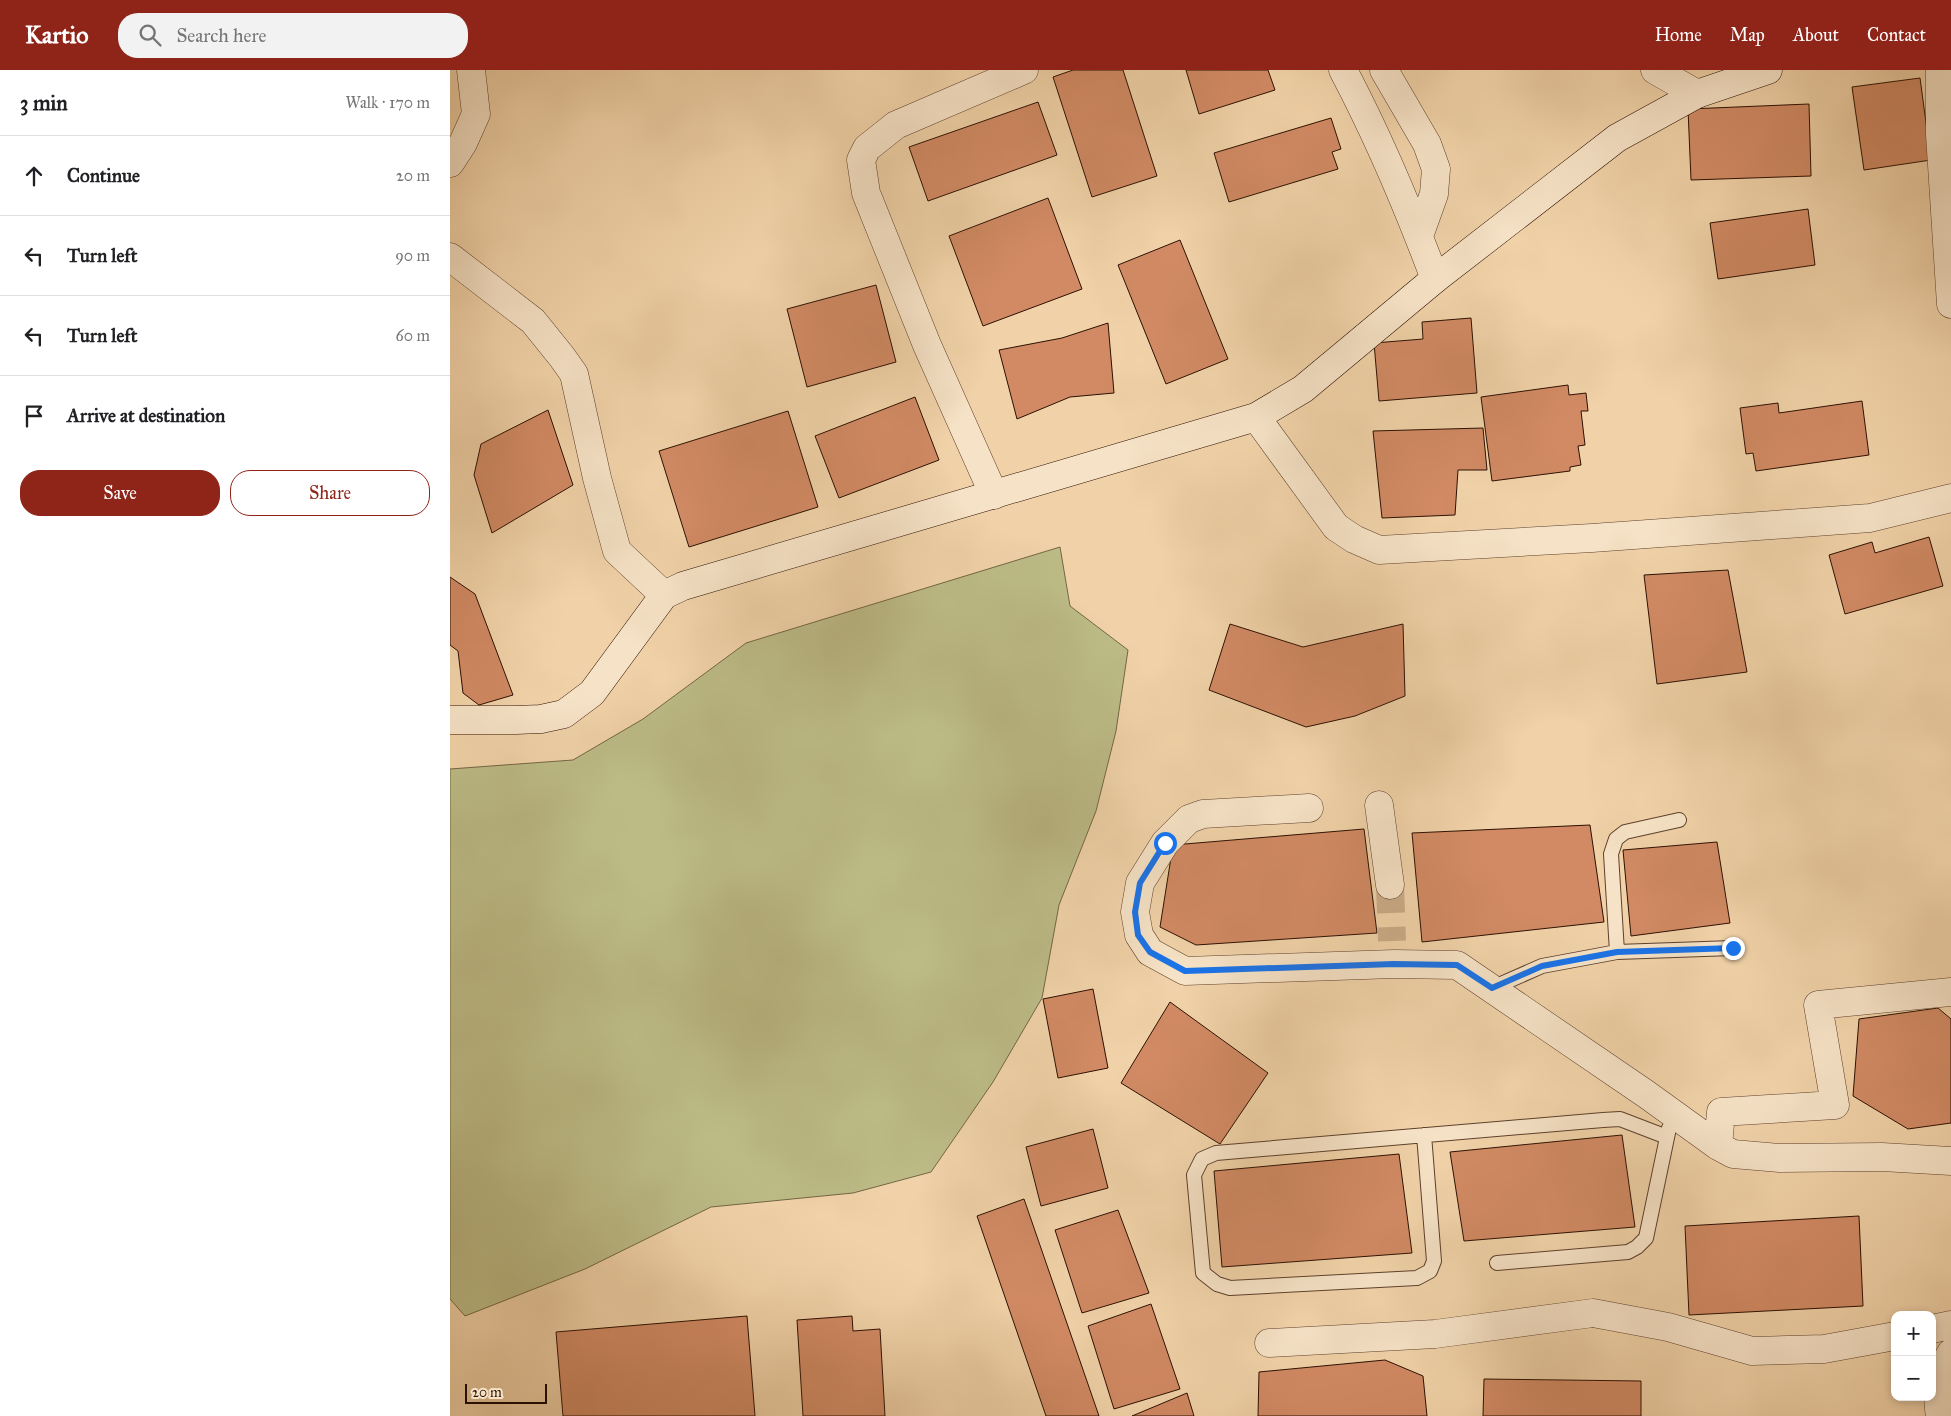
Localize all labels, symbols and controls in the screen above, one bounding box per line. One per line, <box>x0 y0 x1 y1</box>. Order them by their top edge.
search box <box>118 13 468 58</box>
text: Kartio <box>25 20 88 50</box>
icon: search <box>136 21 164 49</box>
text: Search here <box>176 24 266 47</box>
text: Home <box>1655 24 1702 46</box>
text: Map <box>1730 24 1765 46</box>
text: About <box>1793 24 1839 46</box>
text: Contact <box>1867 24 1926 46</box>
text: 3 min <box>20 90 68 116</box>
text: Walk · 170 m <box>346 93 430 112</box>
icon: ahead <box>20 162 48 190</box>
text: Continue <box>67 164 140 187</box>
text: 20 m <box>396 166 430 185</box>
icon: left <box>20 242 48 270</box>
text: Turn left <box>67 244 137 267</box>
text: 90 m <box>395 246 430 265</box>
icon: left <box>20 322 48 350</box>
text: Turn left <box>67 324 137 347</box>
text: 60 m <box>396 326 430 345</box>
icon: arrive <box>20 402 48 430</box>
text: Arrive at destination <box>67 404 225 427</box>
button: Save <box>20 470 220 516</box>
button: Share <box>230 470 430 516</box>
route start <box>1154 832 1177 855</box>
route end <box>1722 937 1745 960</box>
map controls <box>1891 1311 1936 1401</box>
button: + <box>1891 1311 1936 1356</box>
button: − <box>1891 1356 1936 1401</box>
scale bar <box>465 1381 548 1404</box>
text: 20 m <box>472 1384 502 1401</box>

